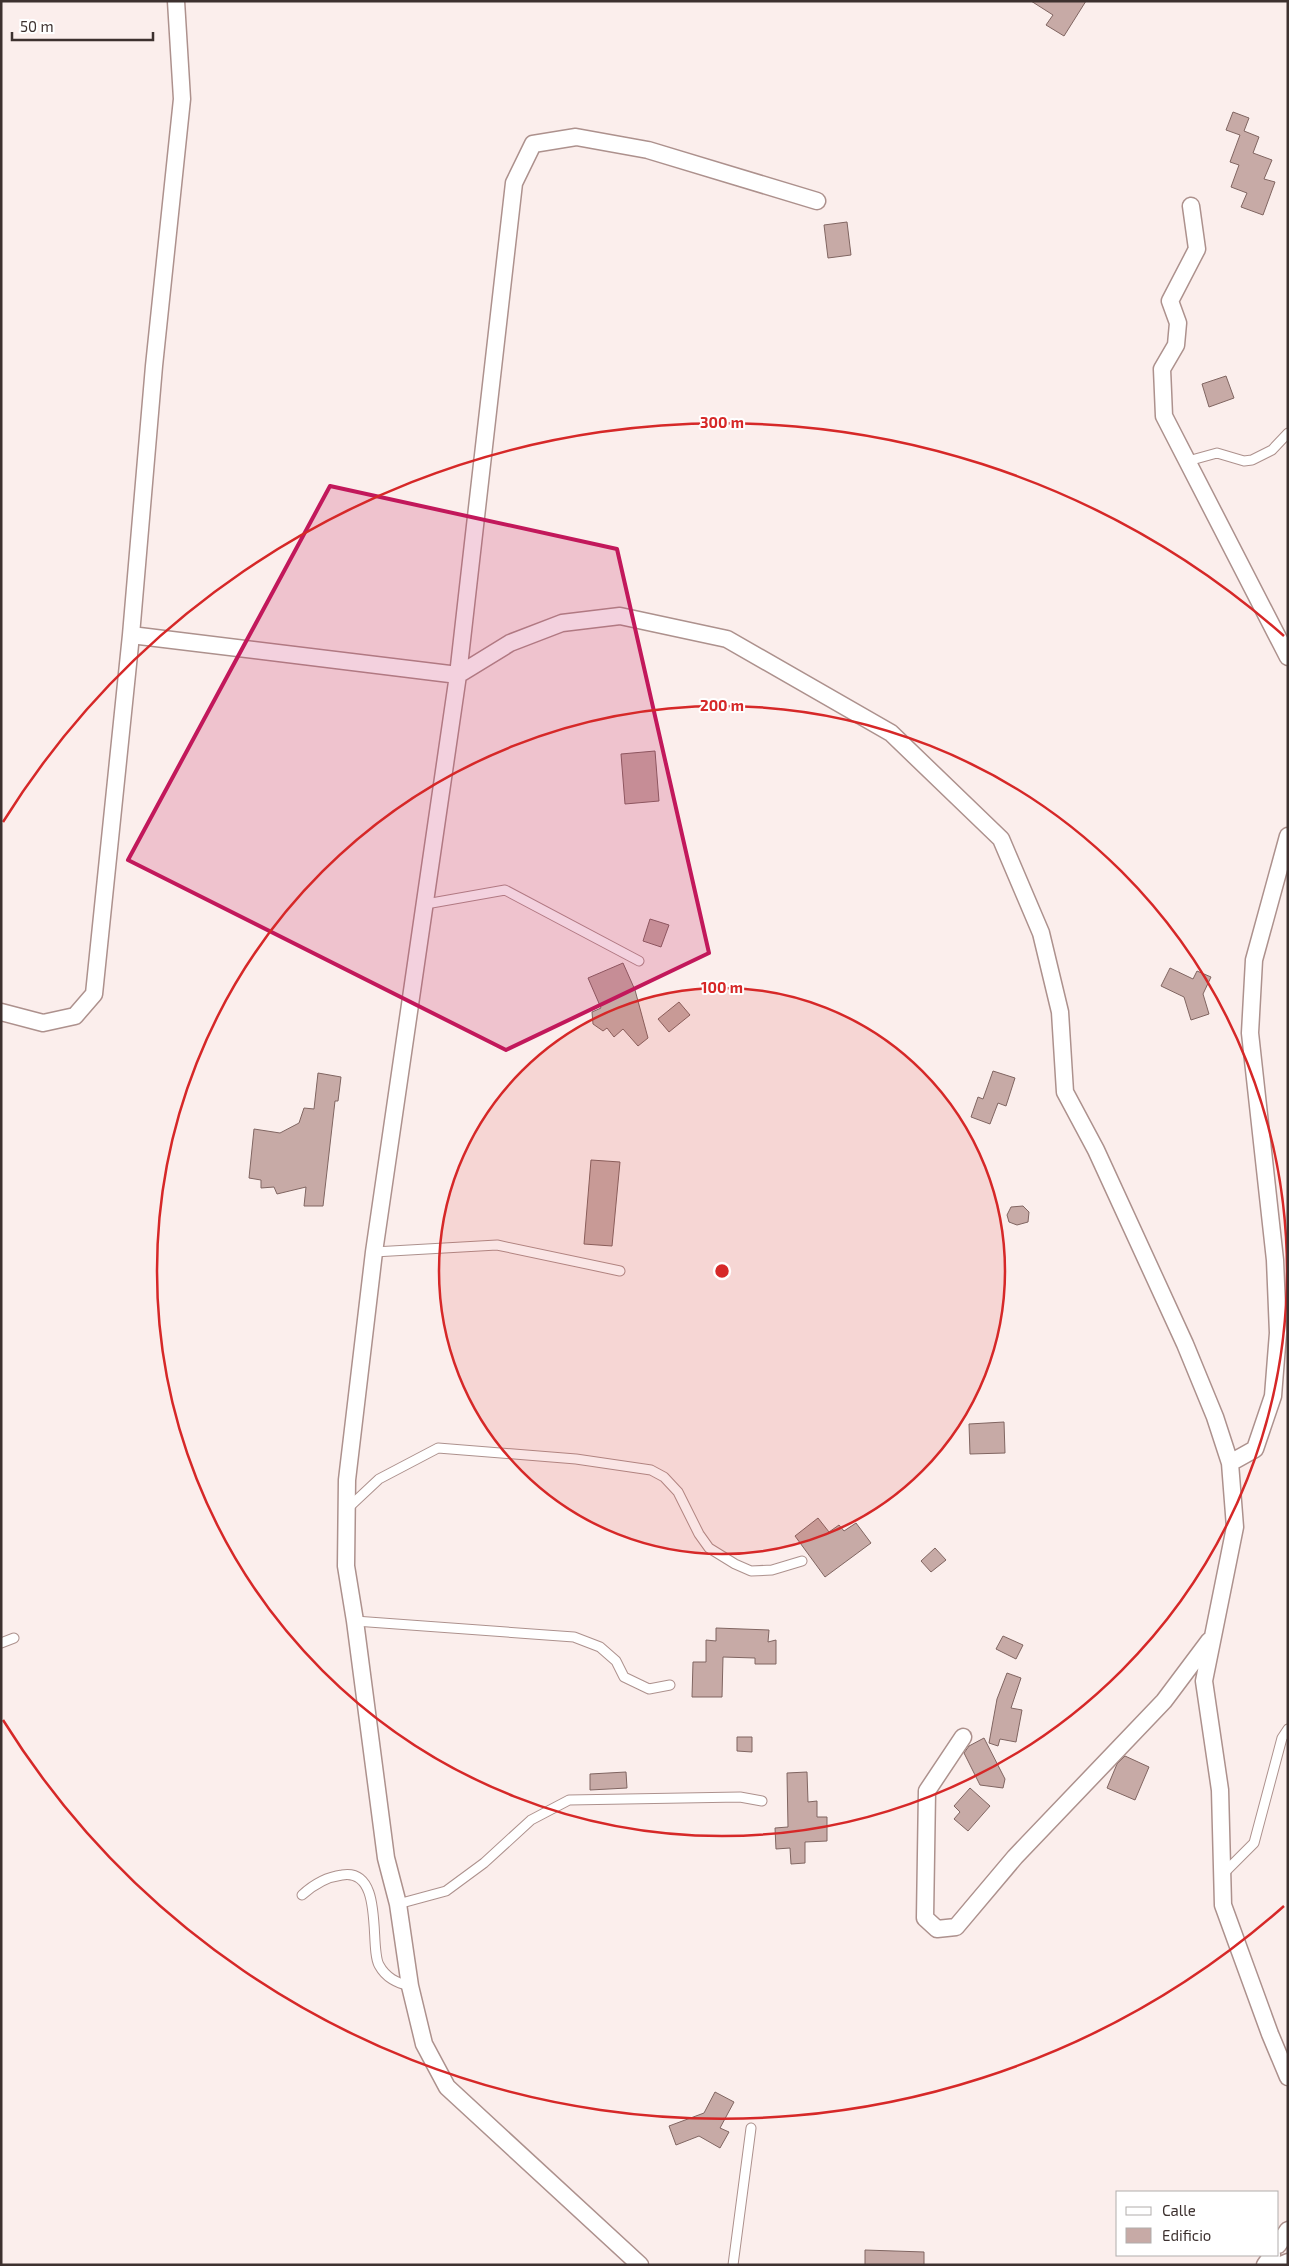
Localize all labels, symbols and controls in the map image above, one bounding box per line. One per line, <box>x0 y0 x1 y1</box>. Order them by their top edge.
scale bar <box>12 10 154 42</box>
text: 50 m <box>20 17 54 35</box>
text: 300 m <box>700 413 744 431</box>
text: 200 m <box>700 696 744 714</box>
text: 100 m <box>701 978 743 996</box>
centre of rings <box>713 1262 731 1280</box>
legend <box>1116 2191 1279 2256</box>
text: Calle <box>1162 2201 1196 2219</box>
text: Edificio <box>1162 2226 1211 2244</box>

